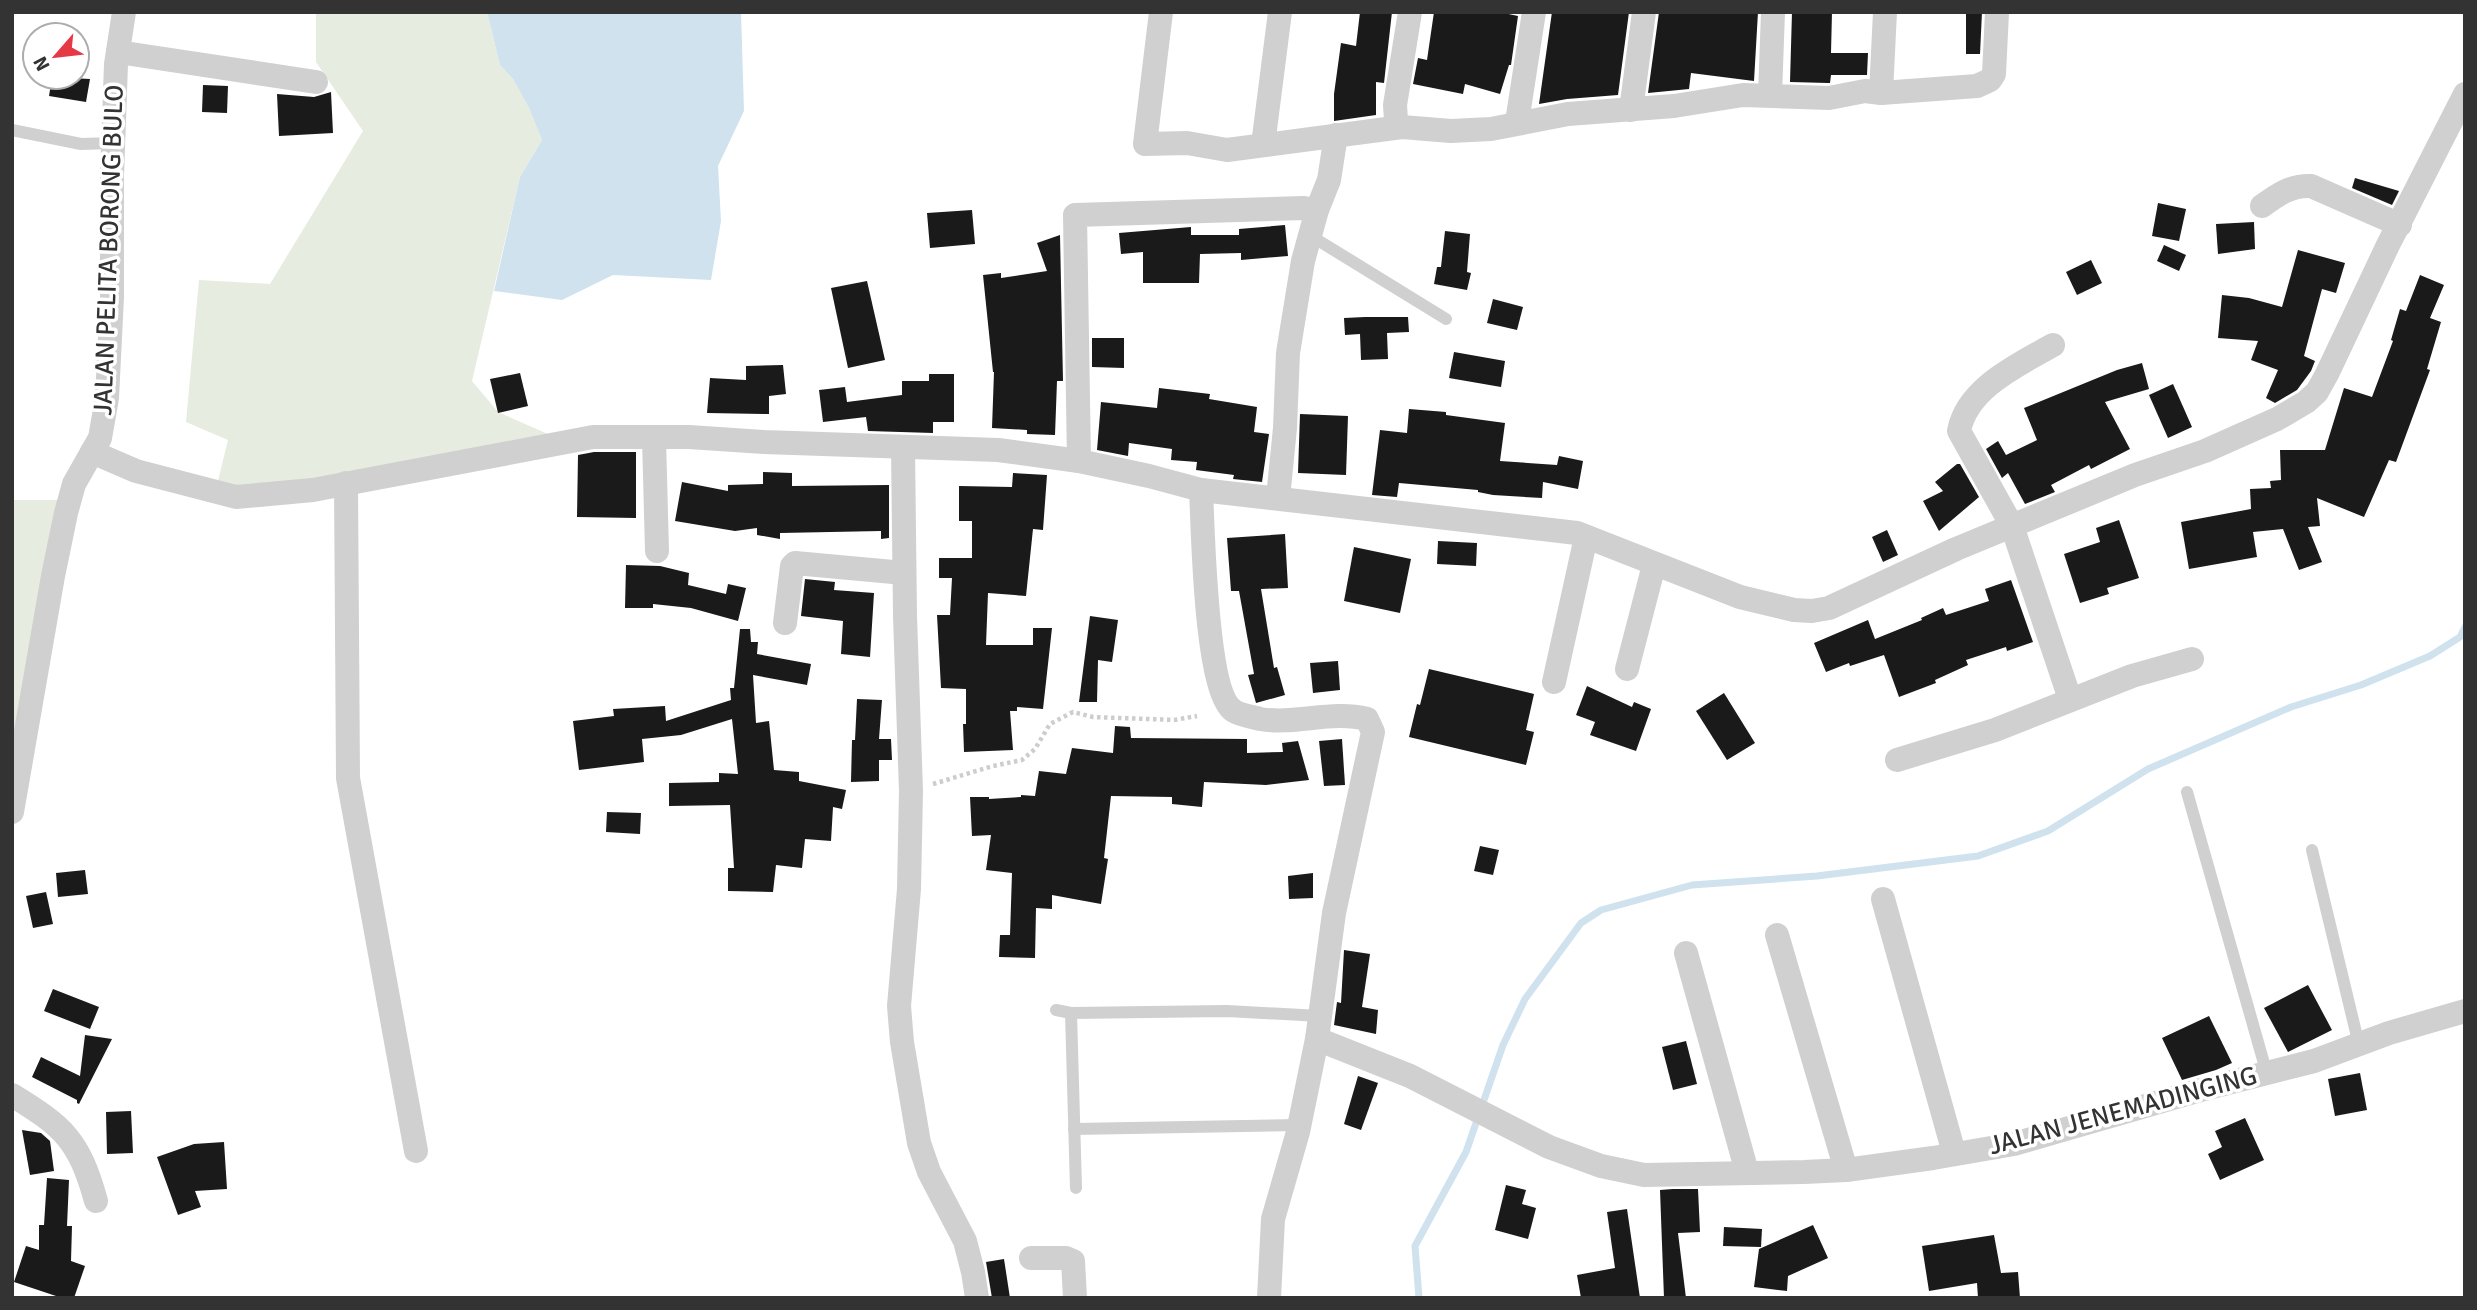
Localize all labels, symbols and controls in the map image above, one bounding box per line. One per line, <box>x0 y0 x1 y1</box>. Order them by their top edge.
north arrow <box>21 21 91 91</box>
text: N <box>28 52 56 75</box>
street label: JALAN PELITA BORONG BULO <box>87 84 131 416</box>
street label: JALAN JENEMADINGING <box>1985 1060 2261 1162</box>

